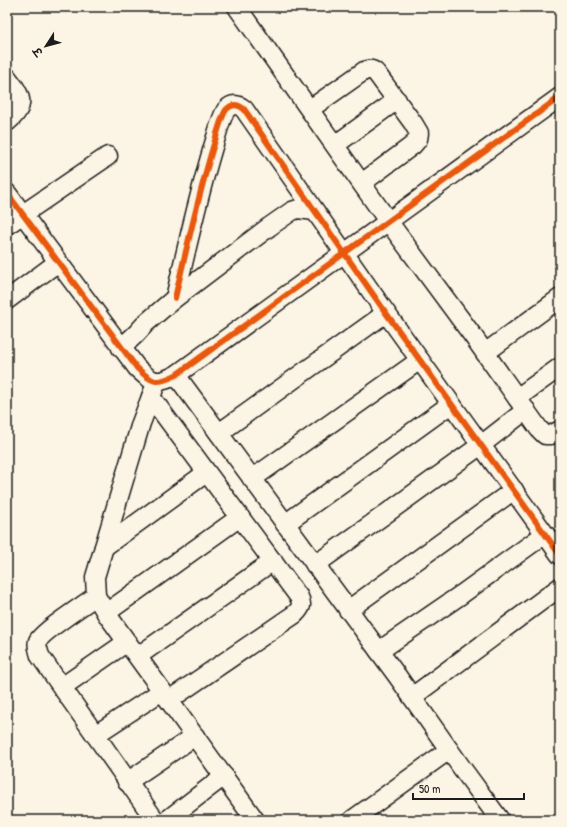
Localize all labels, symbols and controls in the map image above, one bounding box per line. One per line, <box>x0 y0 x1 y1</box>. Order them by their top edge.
north arrow <box>26 26 66 66</box>
text: उ <box>29 43 46 60</box>
scale bar <box>413 775 524 801</box>
text: 50 m <box>419 780 440 797</box>

